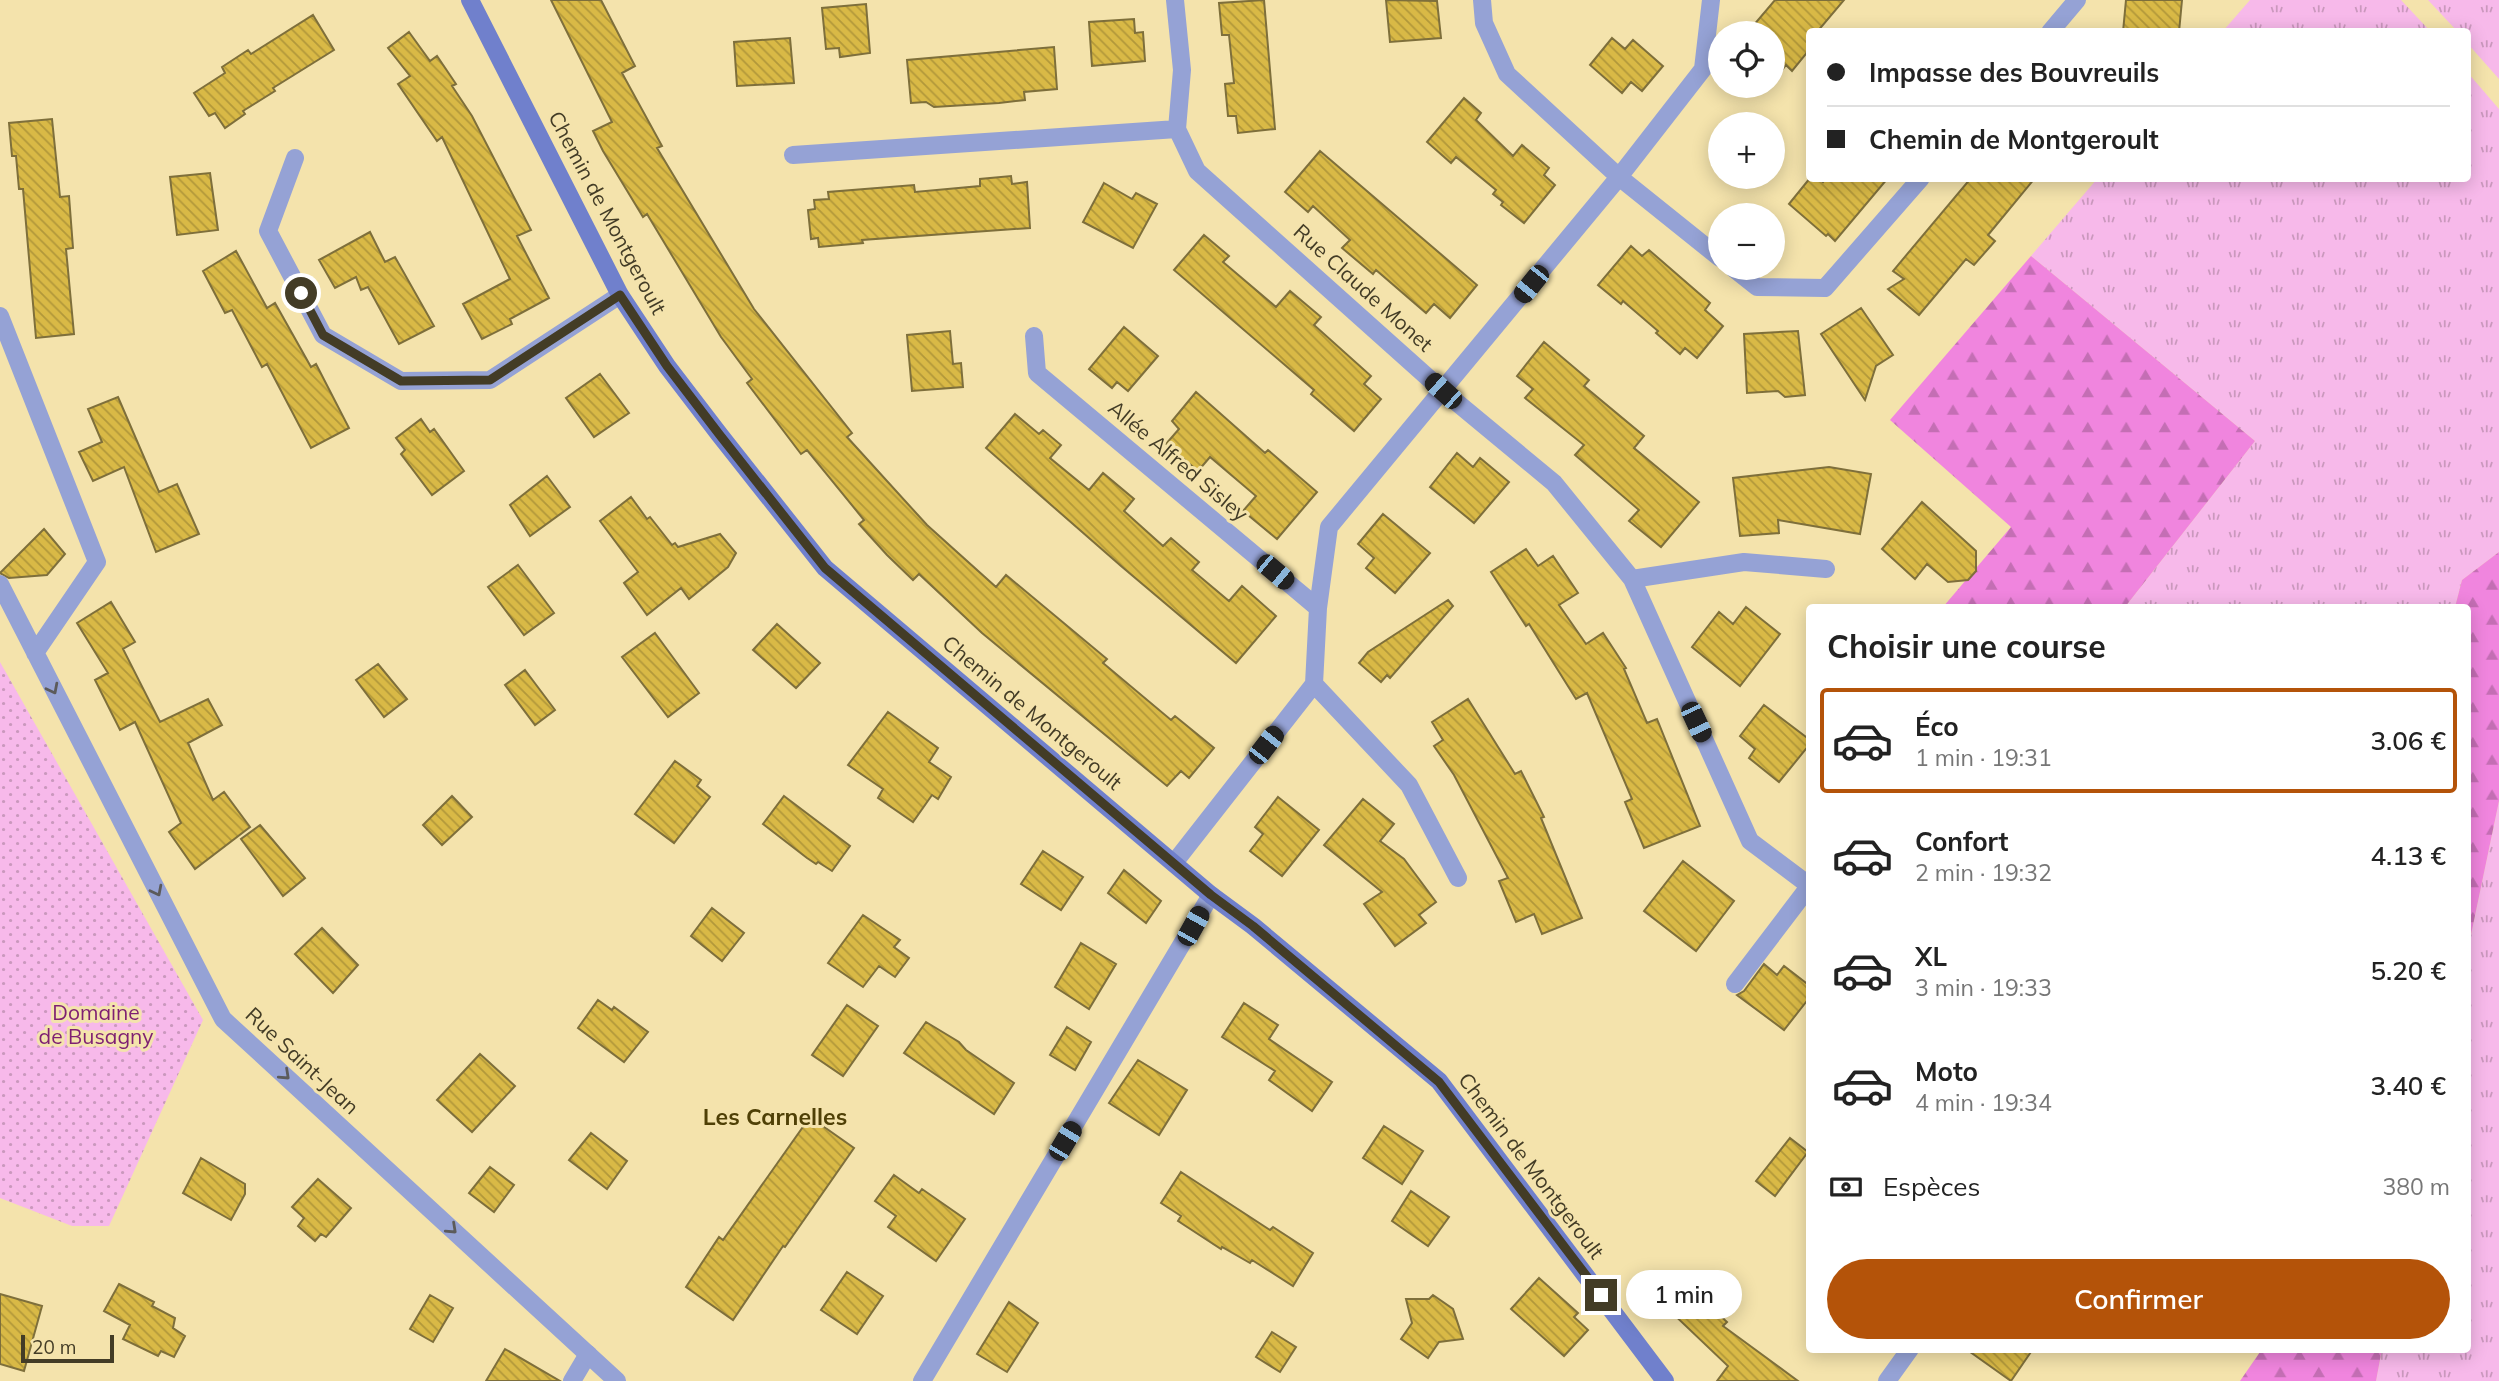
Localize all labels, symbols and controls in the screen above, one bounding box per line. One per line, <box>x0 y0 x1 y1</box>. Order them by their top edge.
map controls <box>1708 21 1785 280</box>
button: locate <box>1708 21 1785 98</box>
text: Impasse des Bouvreuils <box>1869 56 2159 89</box>
street label: Chemin de Montgeroult <box>543 106 673 319</box>
button: + <box>1708 112 1785 189</box>
text: Chemin de Montgeroult <box>1869 123 2159 156</box>
button: − <box>1708 203 1785 280</box>
street label: Rue Claude Monet <box>1289 218 1439 357</box>
car <box>1510 261 1553 307</box>
route start <box>285 277 317 309</box>
car <box>1421 369 1466 413</box>
street label: Allée Alfred Sisley <box>1104 394 1254 526</box>
car <box>1253 550 1298 594</box>
text: Choisir une course <box>1827 626 2106 666</box>
street label: Chemin de Montgeroult <box>938 630 1128 795</box>
one-way arrow <box>45 682 59 694</box>
car <box>1678 699 1715 745</box>
icon: car <box>1831 709 1894 772</box>
text: Éco <box>1915 710 1959 743</box>
car <box>1245 722 1288 768</box>
text: 3.06 € <box>2370 724 2446 757</box>
text: 1 min · 19:31 <box>1915 743 2052 772</box>
icon: car <box>1831 824 1894 887</box>
text: Confort <box>1915 825 2008 858</box>
text: 4.13 € <box>2370 839 2446 872</box>
text: 2 min · 19:32 <box>1915 858 2052 887</box>
one-way arrow <box>149 884 163 896</box>
car <box>1174 903 1213 949</box>
icon: car <box>1831 939 1894 1002</box>
text: XL <box>1915 940 1947 973</box>
text: 5.20 € <box>2370 954 2446 987</box>
text: 3 min · 19:33 <box>1915 973 2052 1002</box>
park label: Domaine de Busagny <box>39 999 153 1049</box>
street label: Rue Saint-Jean <box>241 1001 365 1119</box>
icon: car <box>1831 1054 1894 1117</box>
text: Moto <box>1915 1055 1978 1088</box>
one-way arrow <box>277 1067 290 1080</box>
street label: Chemin de Montgeroult <box>1453 1067 1610 1264</box>
text: 3.40 € <box>2370 1069 2446 1102</box>
text: 4 min · 19:34 <box>1915 1088 2052 1117</box>
district label: Les Carnelles <box>703 1102 847 1131</box>
car <box>1046 1118 1085 1164</box>
icon: cash <box>1827 1168 1865 1206</box>
text: Espèces <box>1883 1170 1980 1203</box>
text: 380 m <box>2382 1172 2450 1201</box>
one-way arrow <box>444 1221 457 1234</box>
button: Confirmer <box>1827 1259 2450 1339</box>
callout: 1 min <box>1626 1270 1741 1320</box>
route end <box>1585 1279 1617 1311</box>
text: 1 min <box>1654 1280 1714 1309</box>
scale bar <box>21 1332 114 1364</box>
text: 20 m <box>32 1335 76 1359</box>

